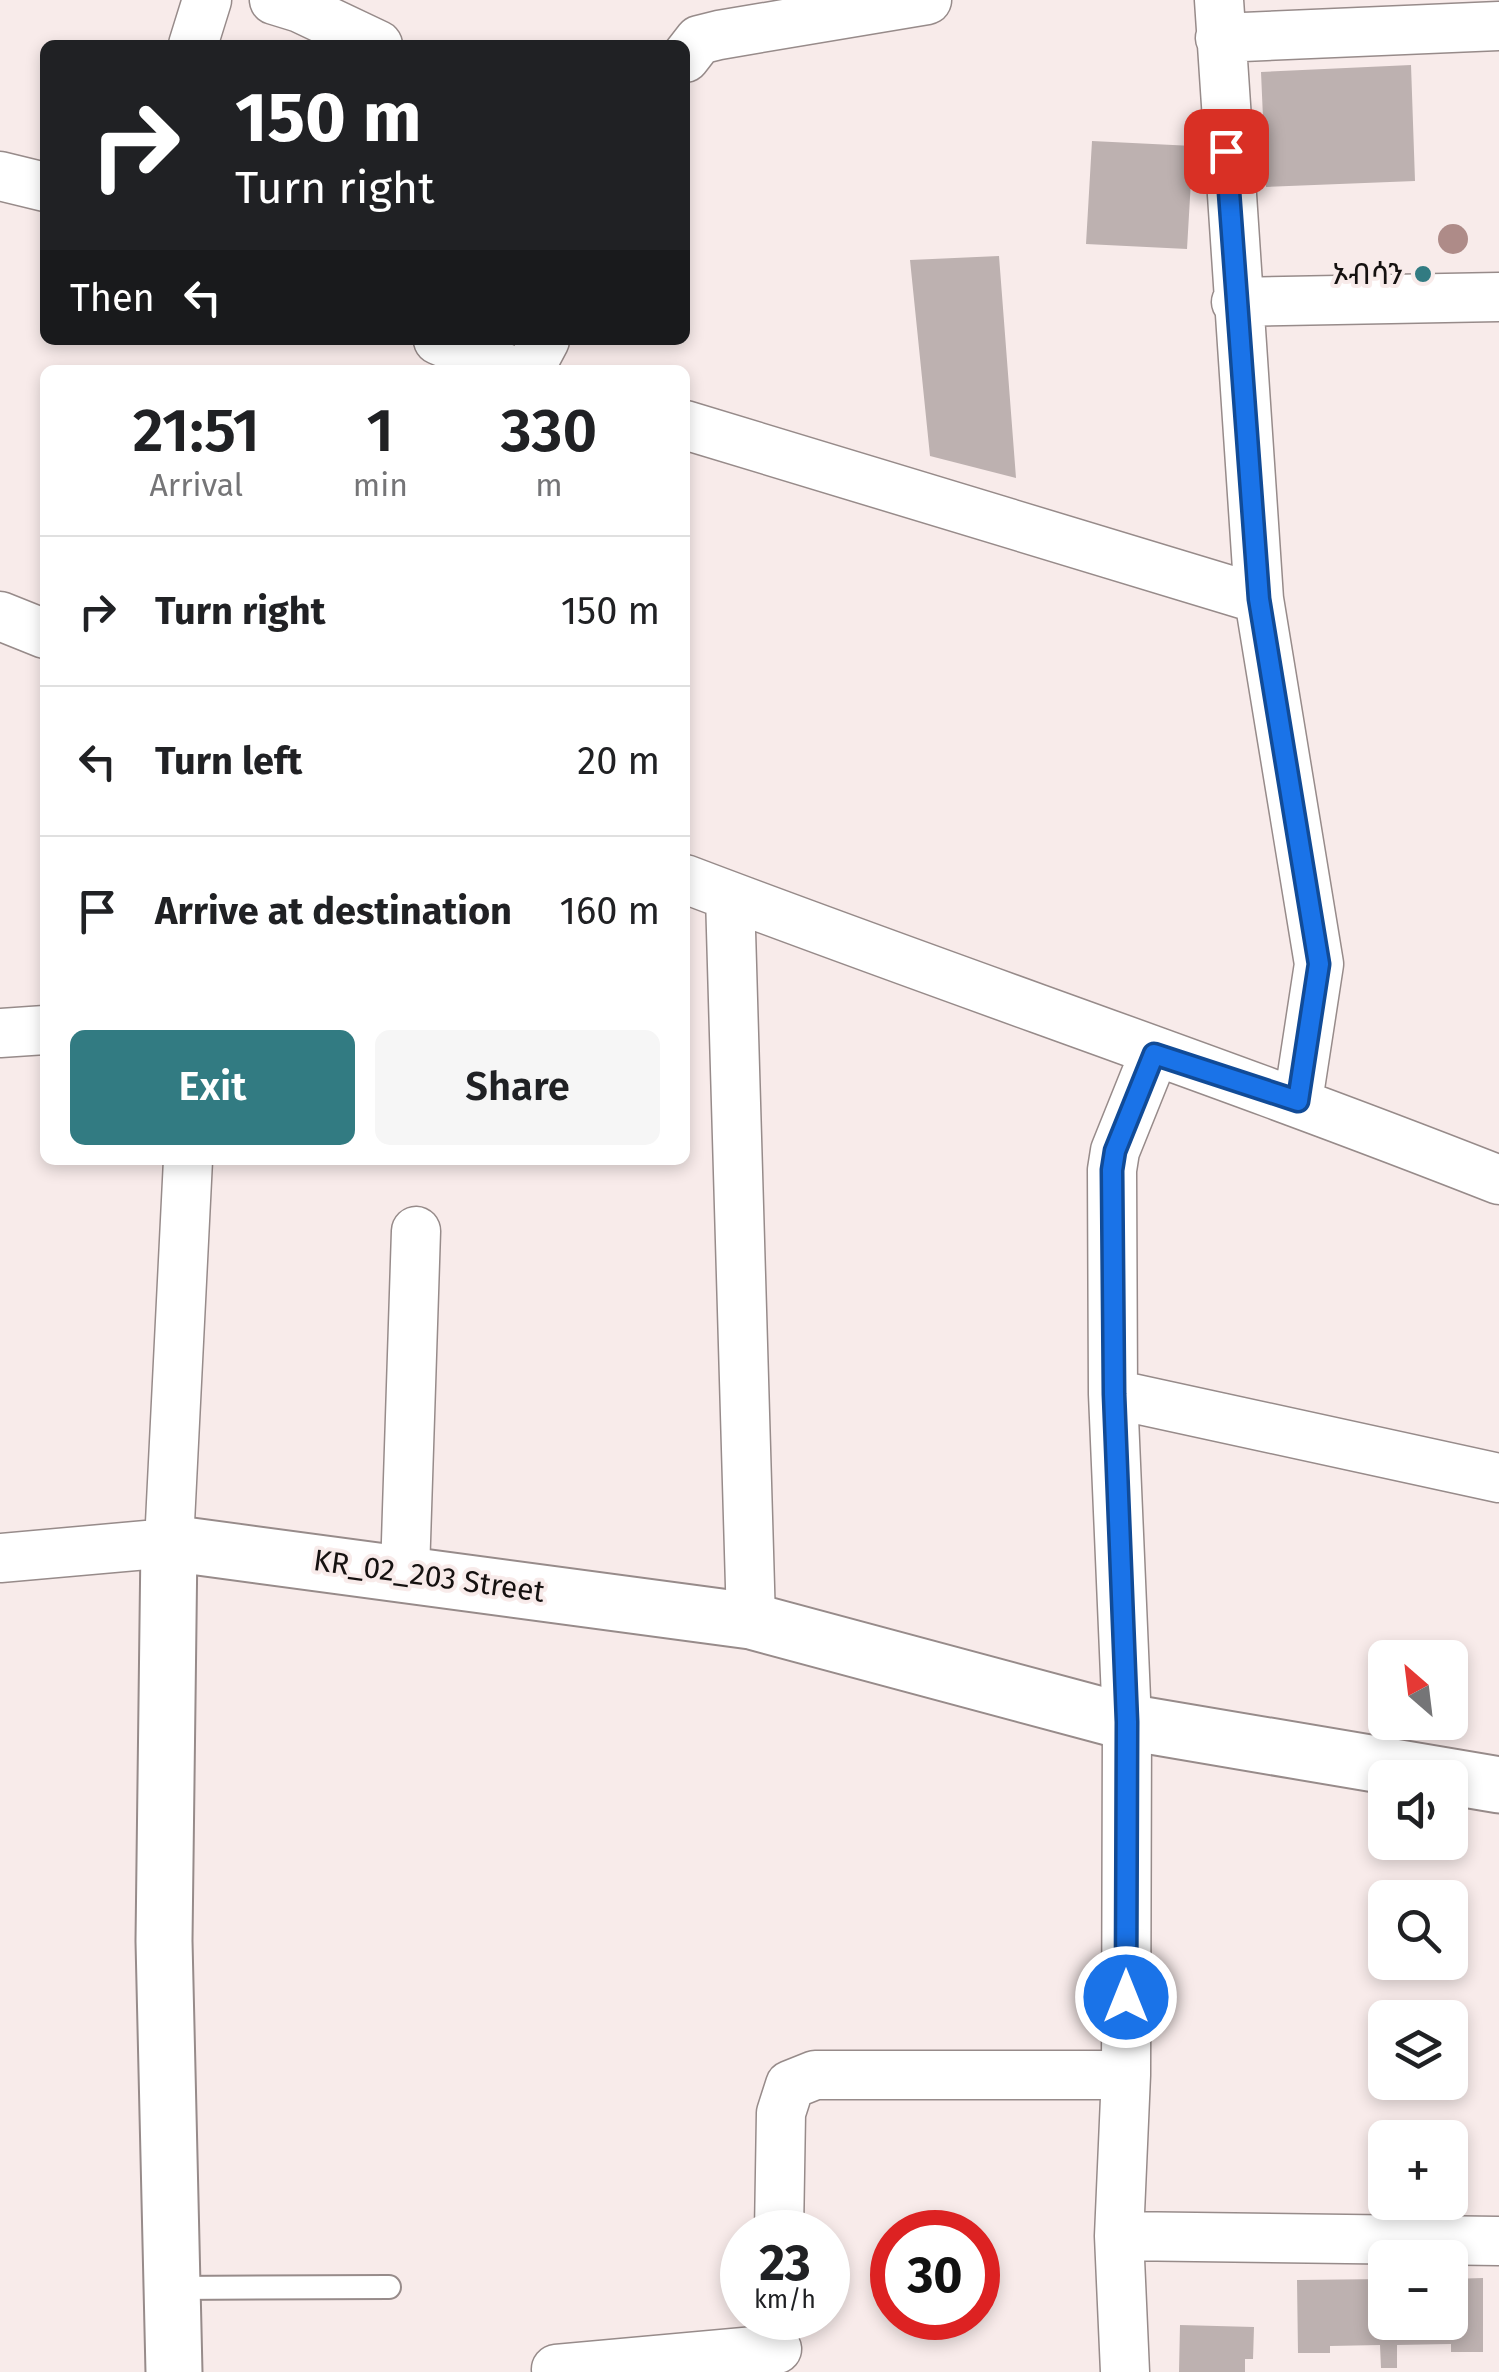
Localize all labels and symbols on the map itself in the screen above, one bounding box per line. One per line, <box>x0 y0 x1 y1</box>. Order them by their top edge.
pin <box>1184 109 1269 194</box>
place label: ኦብሳን <box>1333 256 1403 292</box>
marker: ኦብሳን <box>1412 263 1434 285</box>
street label: KR_02_203 Street <box>311 1542 547 1610</box>
north arrow <box>1368 1640 1468 1740</box>
position arrow <box>1074 1945 1178 2049</box>
speed limit sign: 30 <box>870 2210 1000 2340</box>

